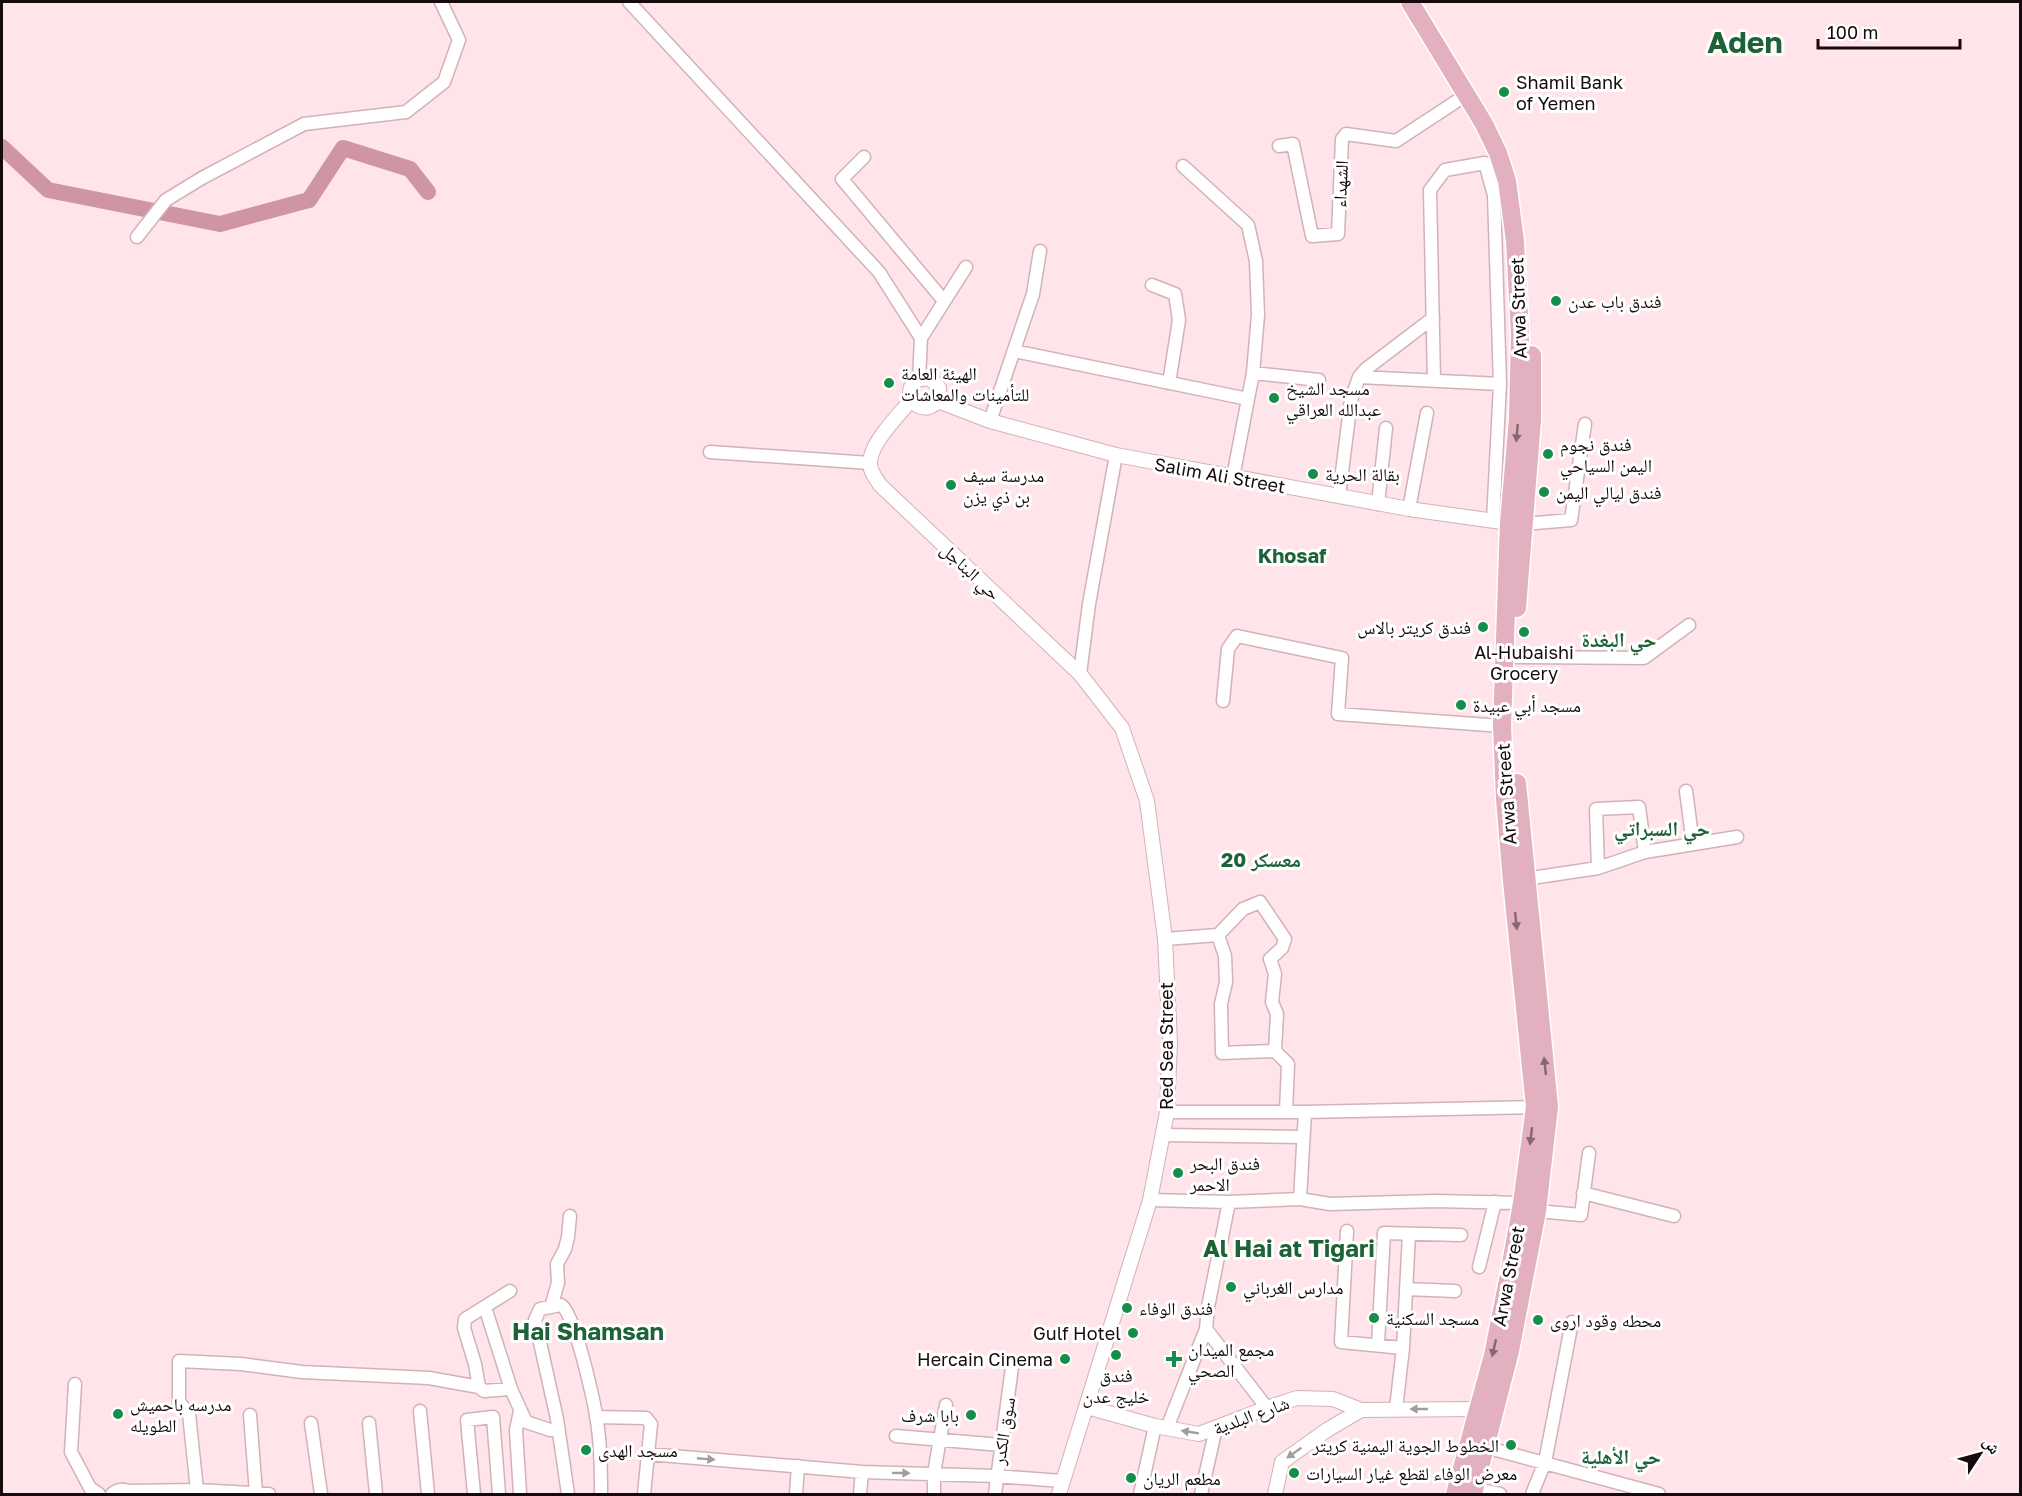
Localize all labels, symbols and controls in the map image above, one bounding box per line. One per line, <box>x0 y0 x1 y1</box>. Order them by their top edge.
scale bar <box>1818 12 1960 50</box>
text: 100 m <box>1827 21 1878 43</box>
district label: Aden <box>1707 24 1783 60</box>
place label: Shamil Bank of Yemen <box>1516 71 1623 114</box>
marker: Shamil Bank of Yemen <box>1497 85 1511 99</box>
street label: الشهداء <box>1328 160 1352 208</box>
street label: Arwa Street <box>1505 257 1531 359</box>
place label: فندق باب عدن <box>1568 290 1662 313</box>
marker: فندق باب عدن <box>1549 294 1563 308</box>
place label: الهيئة العامة للتأمينات والمعاشات <box>901 362 1029 405</box>
marker: الهيئة العامة للتأمينات والمعاشات <box>882 376 896 390</box>
place label: مسجد الشيخ عبدالله العراقي <box>1286 377 1381 425</box>
marker: مسجد الشيخ عبدالله العراقي <box>1267 391 1281 405</box>
one-way arrow <box>1512 423 1522 442</box>
place label: فندق نجوم اليمن السياحي <box>1560 433 1652 481</box>
marker: فندق نجوم اليمن السياحي <box>1541 447 1555 461</box>
street label: Salim Ali Street <box>1153 453 1287 497</box>
place label: بقالة الحرية <box>1325 463 1400 486</box>
place label: مدرسة سيف بن ذي يزن <box>963 464 1044 512</box>
marker: بقالة الحرية <box>1306 467 1320 481</box>
marker: مدرسة سيف بن ذي يزن <box>944 478 958 492</box>
place label: فندق ليالي اليمن <box>1556 481 1662 508</box>
marker: فندق ليالي اليمن <box>1537 485 1551 499</box>
street label: حي البناجل <box>933 538 1005 607</box>
district label: Khosaf <box>1258 543 1327 567</box>
place label: فندق كريتر بالاس <box>1357 616 1471 639</box>
marker: فندق كريتر بالاس <box>1476 620 1490 634</box>
marker: Al-Hubaishi Grocery <box>1517 625 1531 639</box>
district label: حي البغدة <box>1582 627 1656 656</box>
place label: Al-Hubaishi Grocery <box>1474 641 1574 684</box>
place label: مسجد أبي عبيدة <box>1473 694 1581 721</box>
marker: مسجد أبي عبيدة <box>1454 698 1468 712</box>
street label: Arwa Street <box>1491 743 1521 845</box>
district label: حي السبراتي <box>1614 816 1710 845</box>
district label: معسكر 20 <box>1221 847 1301 872</box>
one-way arrow <box>1511 911 1521 930</box>
street label: Red Sea Street <box>1155 982 1177 1110</box>
one-way arrow <box>1540 1057 1550 1076</box>
one-way arrow <box>1526 1126 1536 1145</box>
place label: فندق البحر الاحمر <box>1189 1152 1260 1195</box>
marker: فندق البحر الاحمر <box>1171 1166 1185 1180</box>
street label: Arwa Street <box>1488 1224 1528 1328</box>
district label: Al Hai at Tigari <box>1203 1233 1375 1262</box>
place label: مدارس الغرباني <box>1243 1276 1343 1303</box>
marker: مدارس الغرباني <box>1224 1280 1238 1294</box>
place label: فندق الوفاء <box>1139 1297 1213 1320</box>
marker: فندق الوفاء <box>1120 1301 1134 1315</box>
place label: مسجد السكنية <box>1386 1307 1479 1329</box>
place label: محطه وقود اروى <box>1550 1309 1661 1332</box>
marker: مسجد السكنية <box>1367 1311 1381 1325</box>
marker: محطه وقود اروى <box>1531 1313 1545 1327</box>
district label: Hai Shamsan <box>512 1316 664 1345</box>
place label: Gulf Hotel <box>1033 1322 1121 1344</box>
marker: Gulf Hotel <box>1126 1326 1140 1340</box>
place label: مجمع الميدان الصحي <box>1188 1338 1274 1386</box>
one-way arrow <box>1489 1339 1498 1358</box>
place label: Hercain Cinema <box>917 1348 1053 1370</box>
marker: فندق خليج عدن <box>1109 1348 1123 1362</box>
marker: مجمع الميدان الصحي <box>1165 1350 1183 1368</box>
marker: Hercain Cinema <box>1058 1352 1072 1366</box>
place label: فندق خليج عدن <box>1083 1364 1150 1409</box>
street label: شارع البلدية <box>1210 1391 1292 1440</box>
place label: مدرسه باحميش الطويله <box>130 1393 231 1436</box>
street label: سوق الكدر <box>987 1396 1020 1468</box>
place label: بابا شرف <box>901 1404 959 1427</box>
one-way arrow <box>1409 1404 1428 1414</box>
marker: مدرسه باحميش الطويله <box>111 1407 125 1421</box>
marker: بابا شرف <box>964 1408 978 1422</box>
north arrow <box>1950 1424 2010 1484</box>
one-way arrow <box>1181 1428 1200 1437</box>
text: ش <box>1979 1432 2005 1458</box>
place label: الخطوط الجوية اليمنية كريتر <box>1311 1434 1499 1456</box>
marker: الخطوط الجوية اليمنية كريتر <box>1504 1438 1518 1452</box>
place label: مسجد الهدى <box>598 1439 678 1462</box>
marker: مسجد الهدى <box>579 1443 593 1457</box>
district label: حي الأهلية <box>1581 1444 1661 1473</box>
one-way arrow <box>1287 1447 1302 1459</box>
one-way arrow <box>697 1454 716 1464</box>
place label: معرض الوفاء لقطع غيار السيارات <box>1306 1462 1517 1486</box>
marker: معرض الوفاء لقطع غيار السيارات <box>1287 1466 1301 1480</box>
place label: مطعم الريان <box>1143 1467 1221 1491</box>
one-way arrow <box>891 1468 910 1478</box>
marker: مطعم الريان <box>1124 1471 1138 1485</box>

